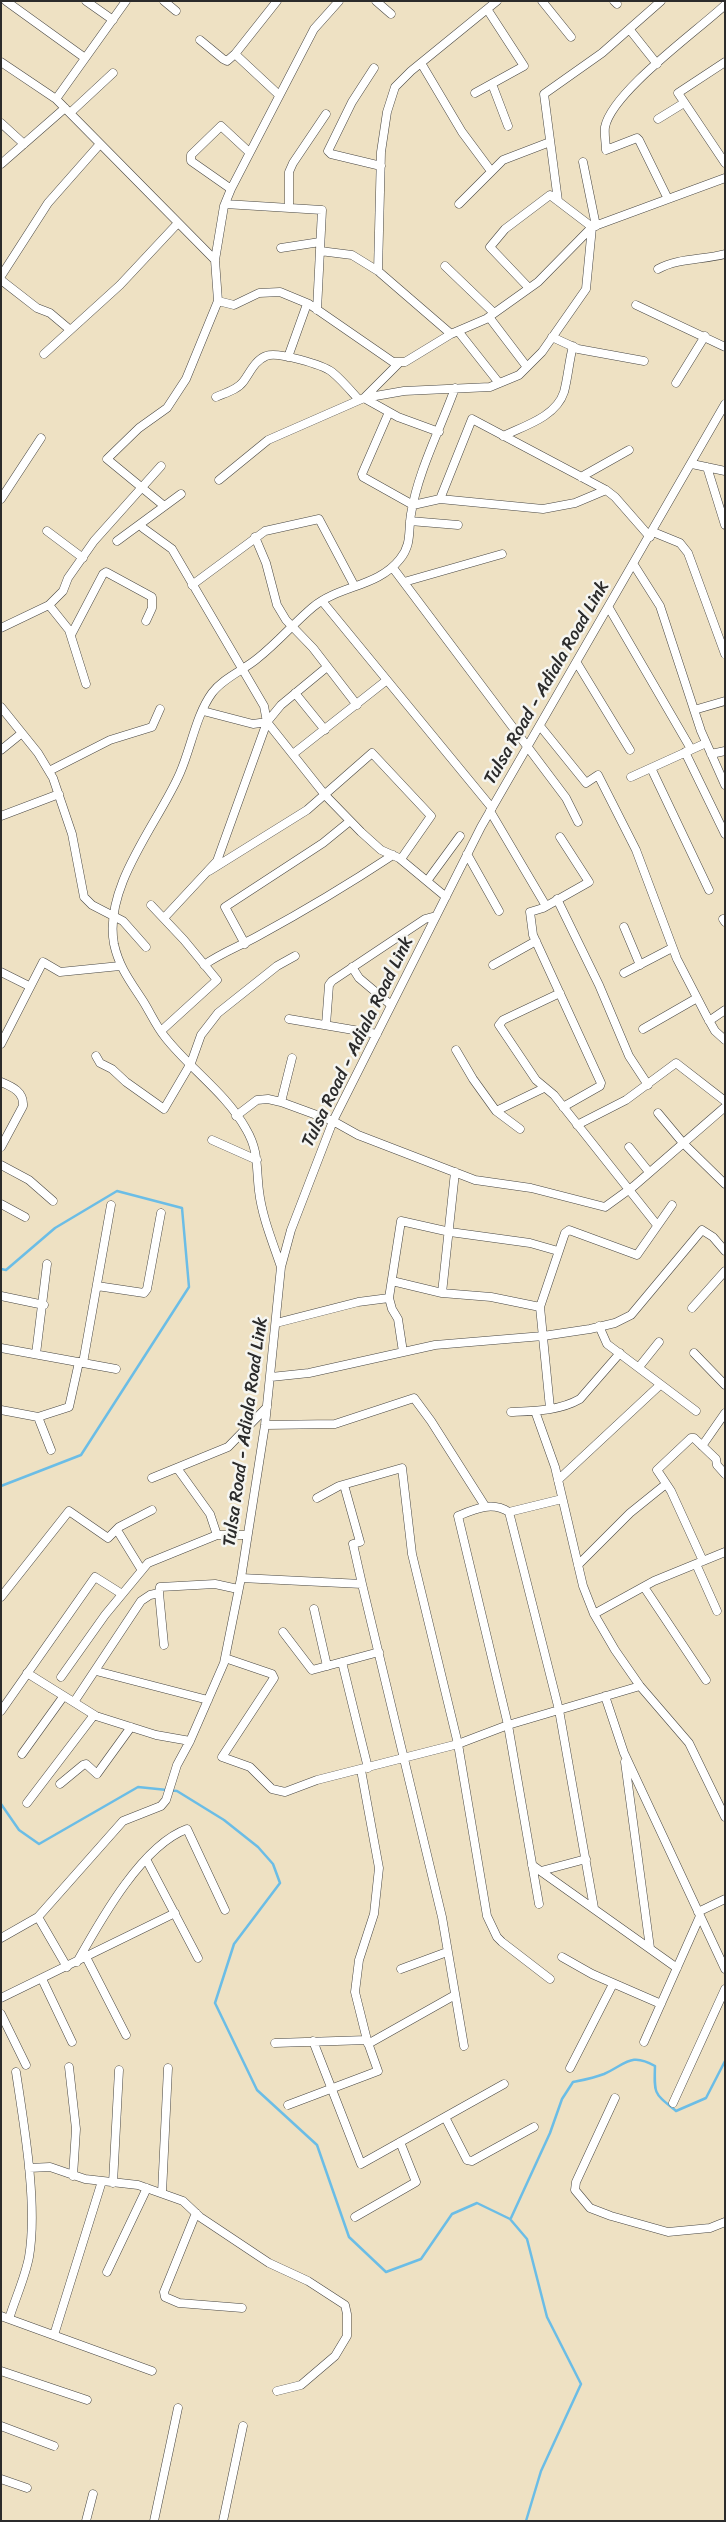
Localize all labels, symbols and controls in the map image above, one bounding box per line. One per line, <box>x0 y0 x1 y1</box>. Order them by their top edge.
street label: Tulsa Road - Adiala Road Link <box>480 577 614 789</box>
street label: Tulsa Road - Adiala Road Link <box>298 933 418 1151</box>
street label: Tulsa Road - Adiala Road Link <box>219 1316 273 1548</box>

